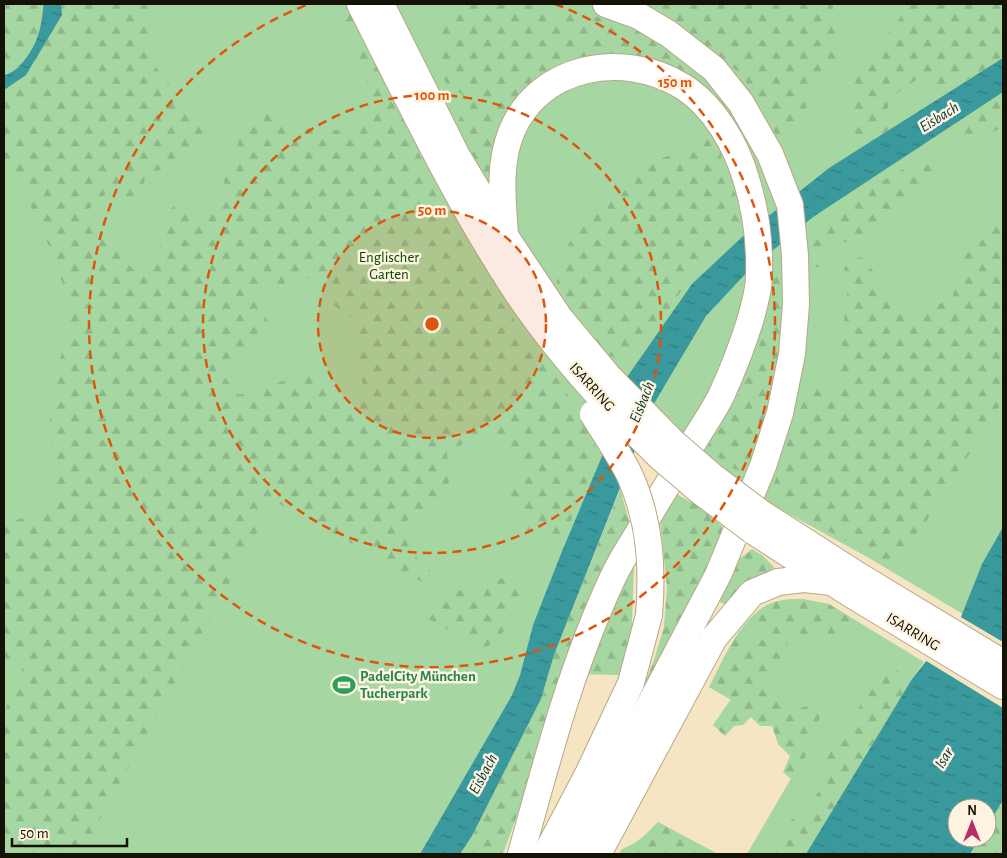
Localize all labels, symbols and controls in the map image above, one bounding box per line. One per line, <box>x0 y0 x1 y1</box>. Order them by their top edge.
text: 150 m <box>658 75 692 90</box>
text: 100 m <box>414 88 450 103</box>
water label: Eisbach <box>917 99 961 135</box>
text: 50 m <box>418 203 446 218</box>
park label: Englischer Garten <box>359 250 419 282</box>
centre of rings <box>423 315 441 333</box>
street label: ISARRING <box>567 360 617 414</box>
water label: Eisbach <box>627 379 657 425</box>
street label: ISARRING <box>884 610 942 654</box>
place label: PadelCity München Tucherpark <box>360 669 476 701</box>
sports icon: PadelCity München Tucherpark <box>331 672 357 698</box>
water label: Isar <box>932 744 957 771</box>
water label: Eisbach <box>466 751 500 797</box>
north arrow <box>947 798 997 848</box>
text: N <box>967 804 977 818</box>
scale bar <box>12 816 128 848</box>
text: 50 m <box>20 826 49 841</box>

